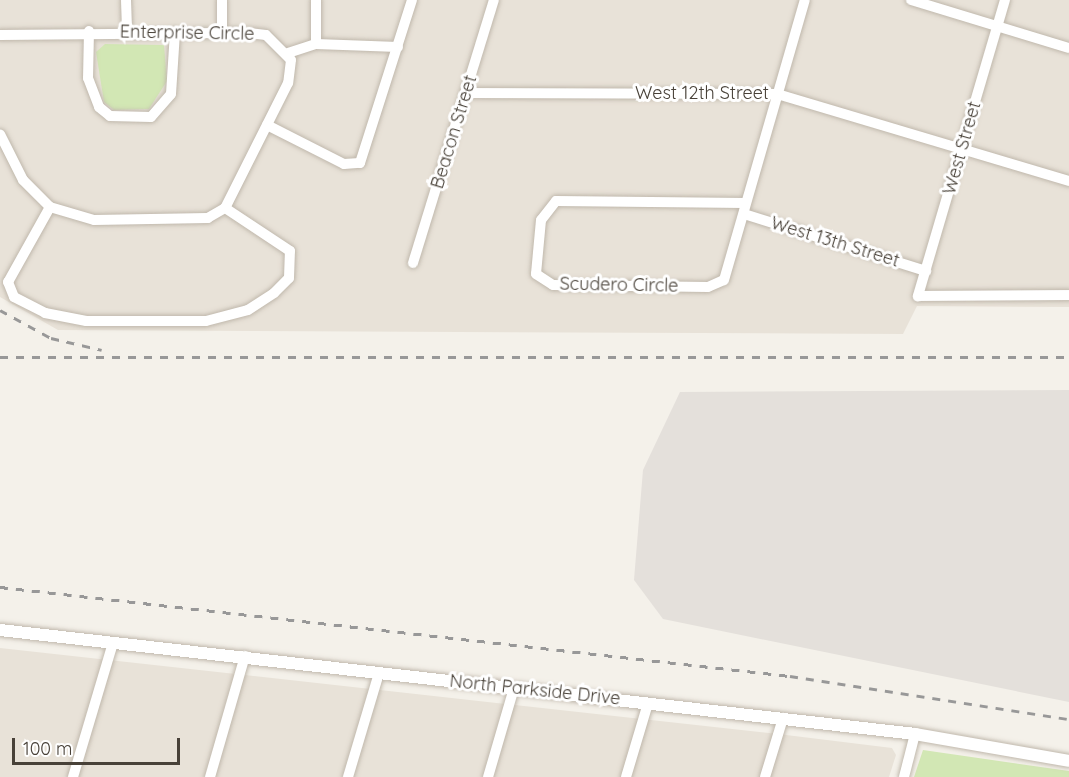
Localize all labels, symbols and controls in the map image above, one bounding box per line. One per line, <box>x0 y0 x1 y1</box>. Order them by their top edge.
street label: Enterprise Circle <box>120 21 254 45</box>
street label: Beacon Street <box>426 73 482 191</box>
street label: West 12th Street <box>635 82 769 104</box>
street label: West Street <box>938 99 986 197</box>
street label: West 13th Street <box>768 212 902 272</box>
street label: Scudero Circle <box>559 273 679 297</box>
street label: North Parkside Drive <box>448 670 622 710</box>
scale bar <box>15 726 183 764</box>
text: 100 m <box>23 737 72 760</box>

